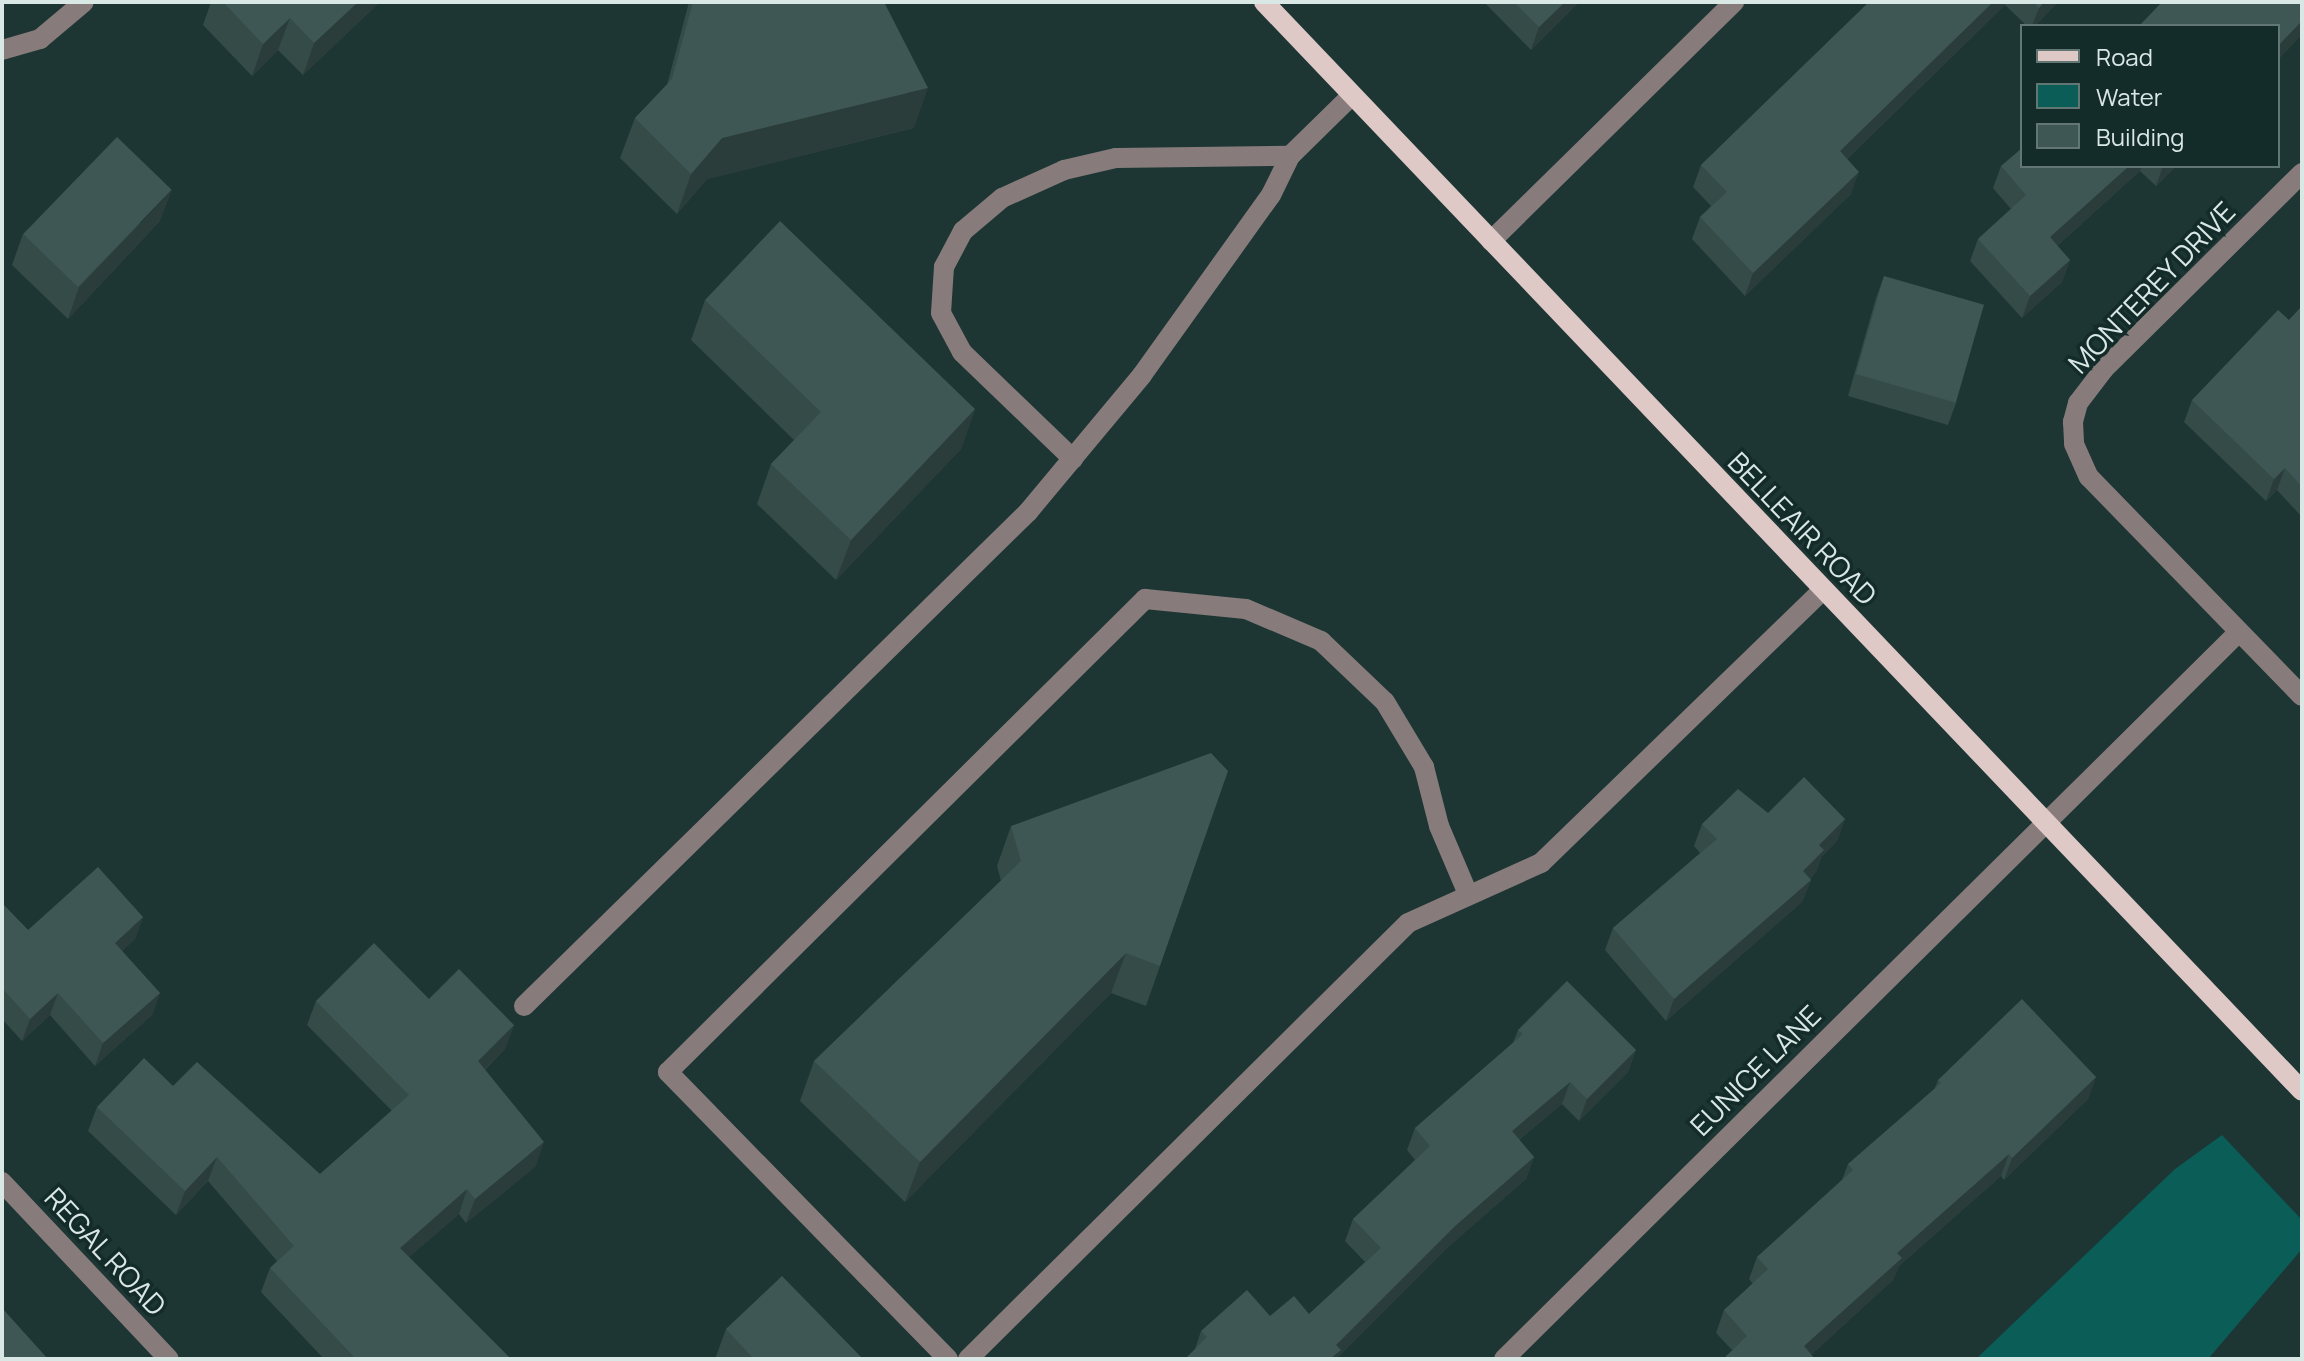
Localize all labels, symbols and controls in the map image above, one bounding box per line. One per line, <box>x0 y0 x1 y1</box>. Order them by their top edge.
legend <box>2020 24 2280 168</box>
text: Road <box>2096 40 2153 73</box>
text: Water <box>2096 80 2163 113</box>
text: Building <box>2096 120 2184 153</box>
street label: MONTEREY DRIVE <box>2060 194 2242 380</box>
street label: BELLEAIR ROAD <box>1722 445 1884 611</box>
street label: EUNICE LANE <box>1683 998 1827 1142</box>
street label: REGAL ROAD <box>38 1180 174 1322</box>

